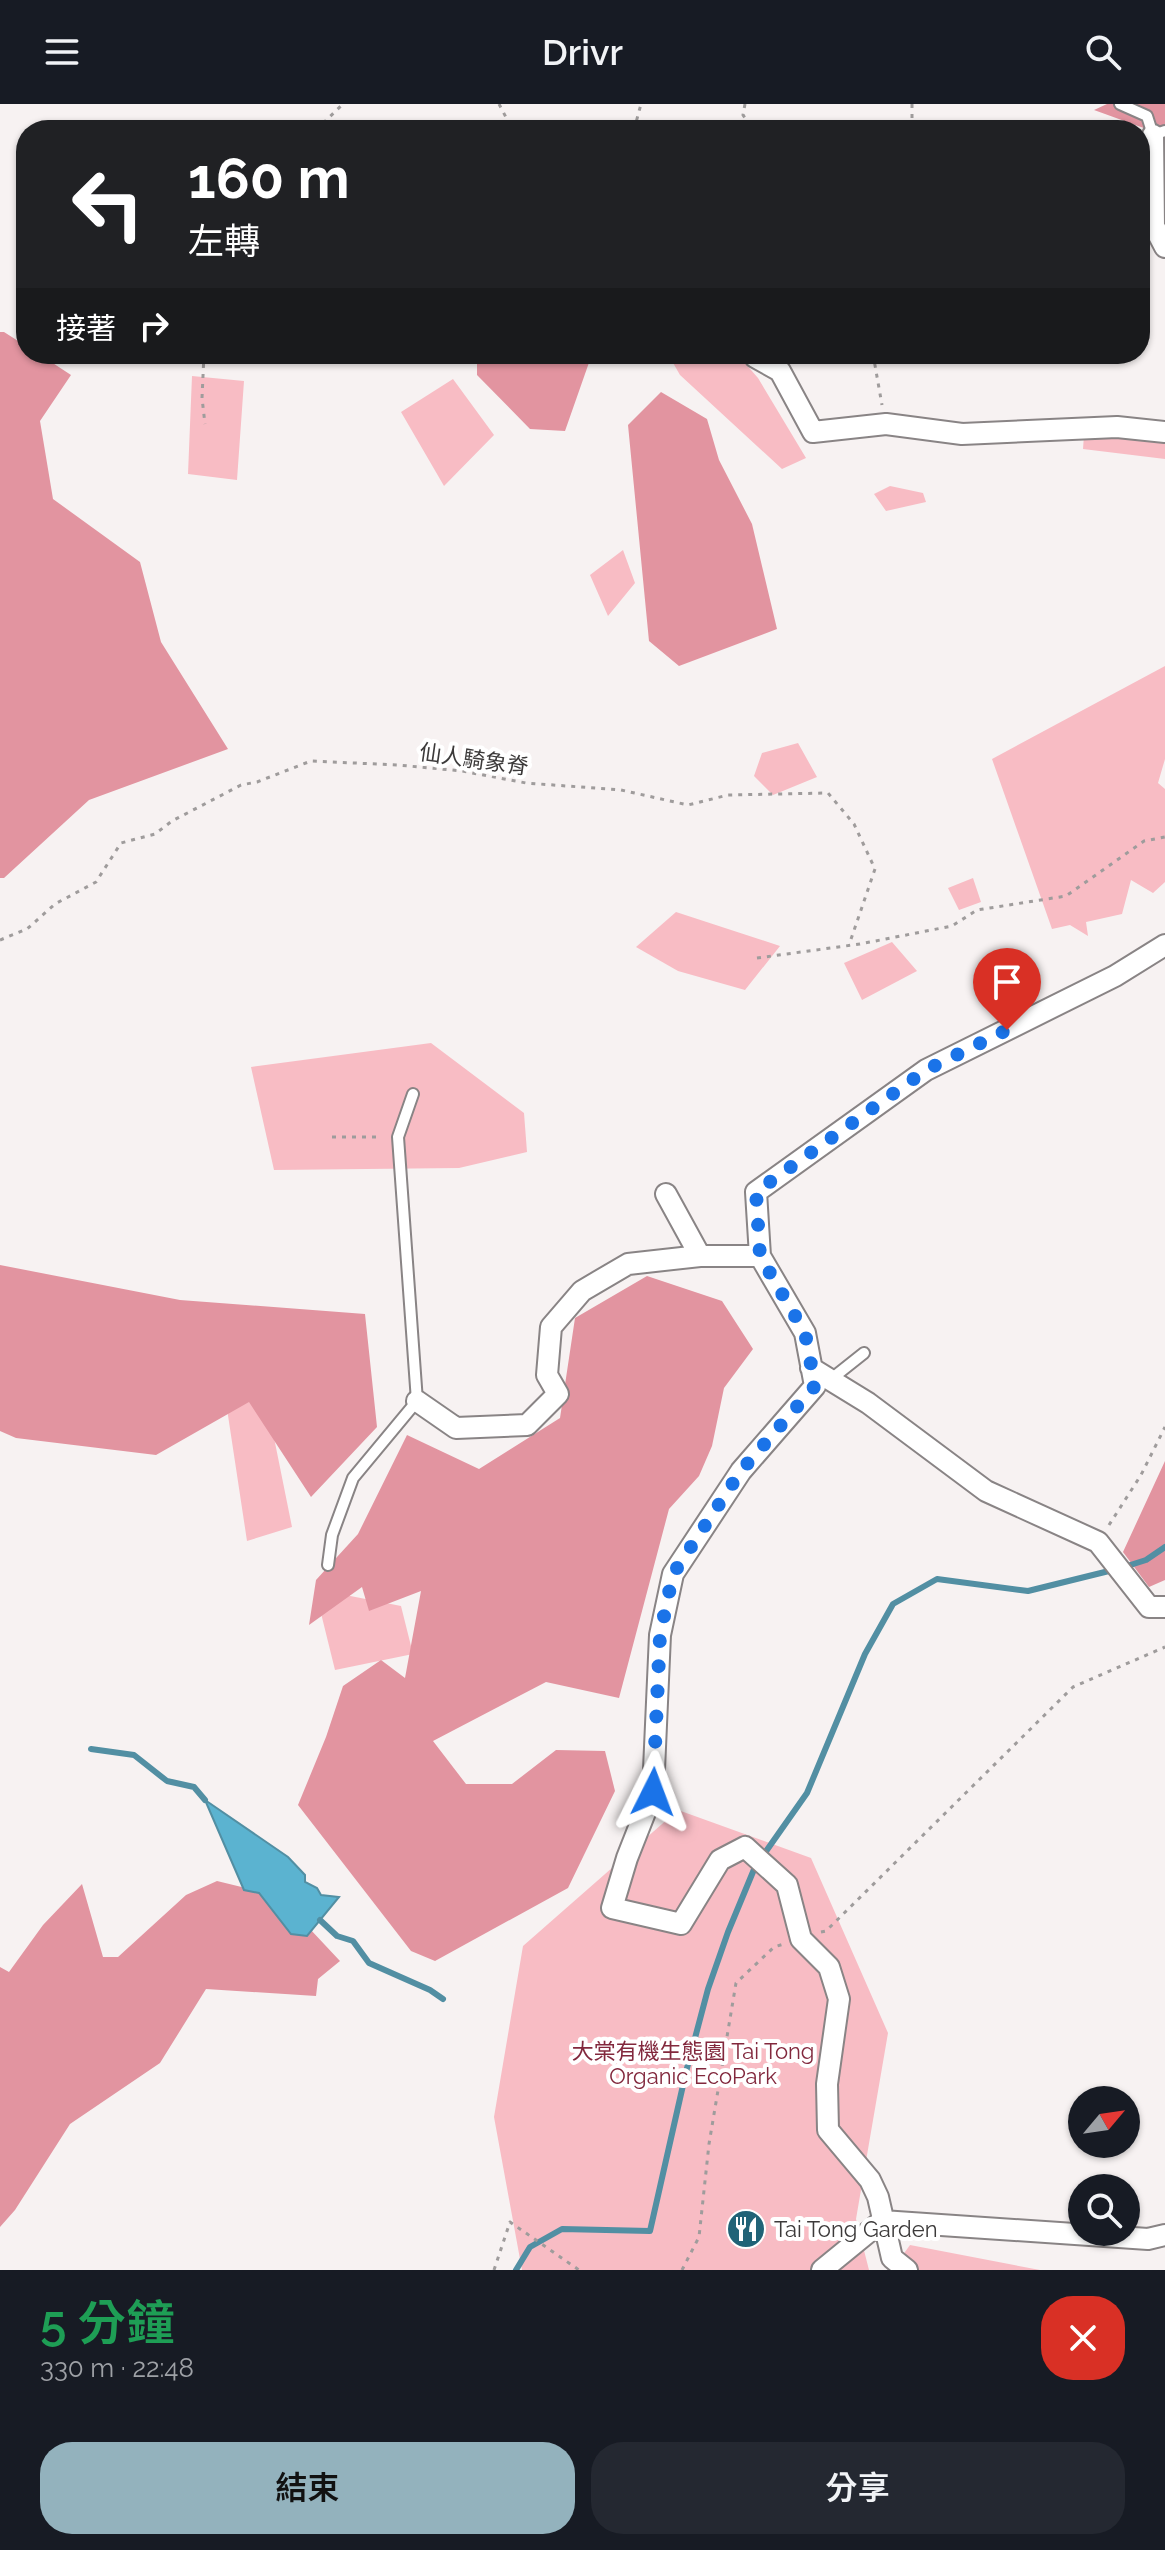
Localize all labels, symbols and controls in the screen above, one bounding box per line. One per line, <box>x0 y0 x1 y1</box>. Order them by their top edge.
icon: menu <box>40 30 84 74</box>
icon: search <box>1081 30 1125 74</box>
text: Drivr <box>542 31 623 73</box>
text: 160 m <box>188 145 350 211</box>
icon: left <box>56 152 160 256</box>
text: 左轉 <box>188 220 260 262</box>
icon: right <box>132 304 176 348</box>
text: 接著 <box>56 311 116 346</box>
street label: 仙人騎象脊 <box>418 738 530 780</box>
pin <box>973 948 1041 1030</box>
icon: arrive <box>985 960 1029 1004</box>
position arrow <box>611 1750 695 1834</box>
park label: 大棠有機生態園 Tai Tong Organic EcoPark <box>572 2038 814 2089</box>
north arrow <box>1068 2086 1140 2158</box>
map controls <box>1068 2086 1140 2246</box>
button: search <box>1068 2174 1140 2246</box>
restaurant icon: Tai Tong Garden <box>725 2208 767 2250</box>
place label: Tai Tong Garden <box>774 2216 938 2242</box>
text: 5 分鐘 <box>40 2295 174 2351</box>
button: close <box>1041 2296 1125 2380</box>
text: 330 m · 22:48 <box>40 2353 194 2383</box>
button: 結束 <box>40 2442 575 2534</box>
button: 分享 <box>591 2442 1125 2534</box>

